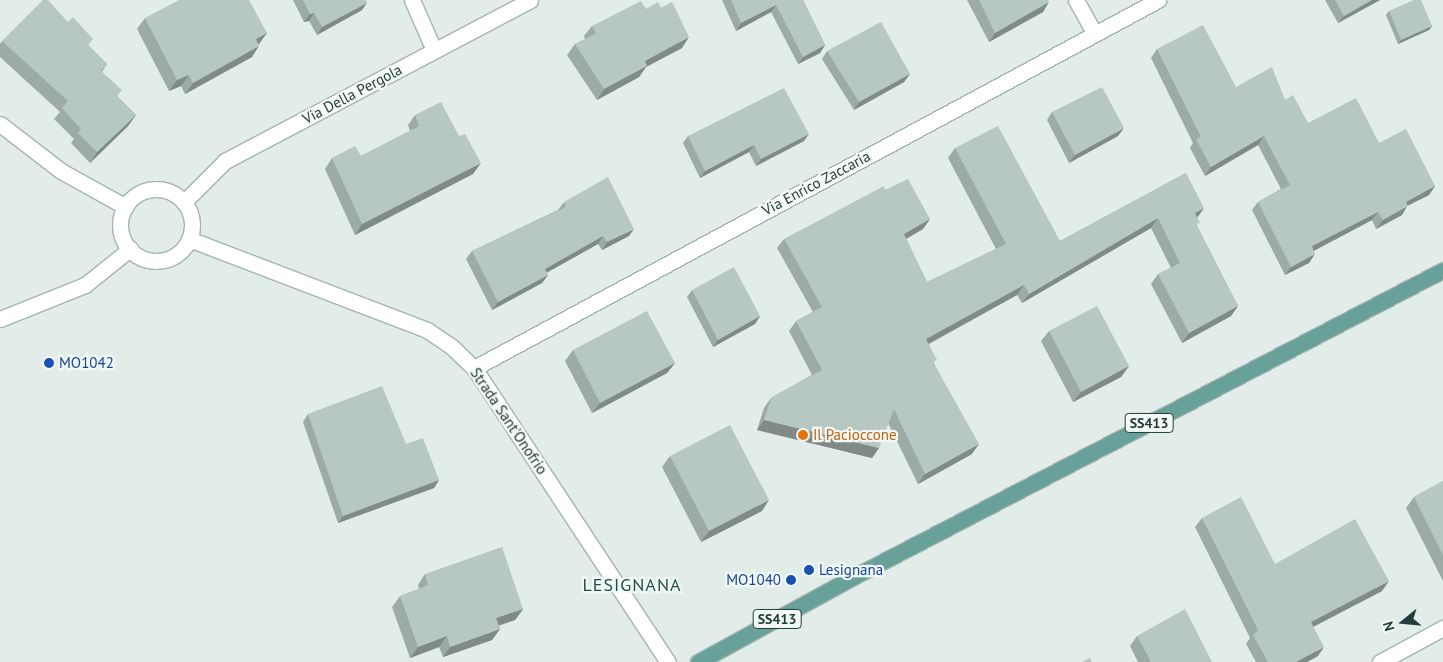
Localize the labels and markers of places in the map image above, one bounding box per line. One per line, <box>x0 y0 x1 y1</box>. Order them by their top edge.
place label: MO1042 <box>59 354 114 372</box>
marker: MO1042 <box>43 357 55 369</box>
place label: Il Pacioccone <box>813 426 897 444</box>
marker: Il Pacioccone <box>797 429 809 441</box>
place label: Lesignana <box>819 561 883 579</box>
marker: Lesignana <box>803 564 815 576</box>
place label: MO1040 <box>726 571 781 589</box>
marker: MO1040 <box>785 574 797 586</box>

